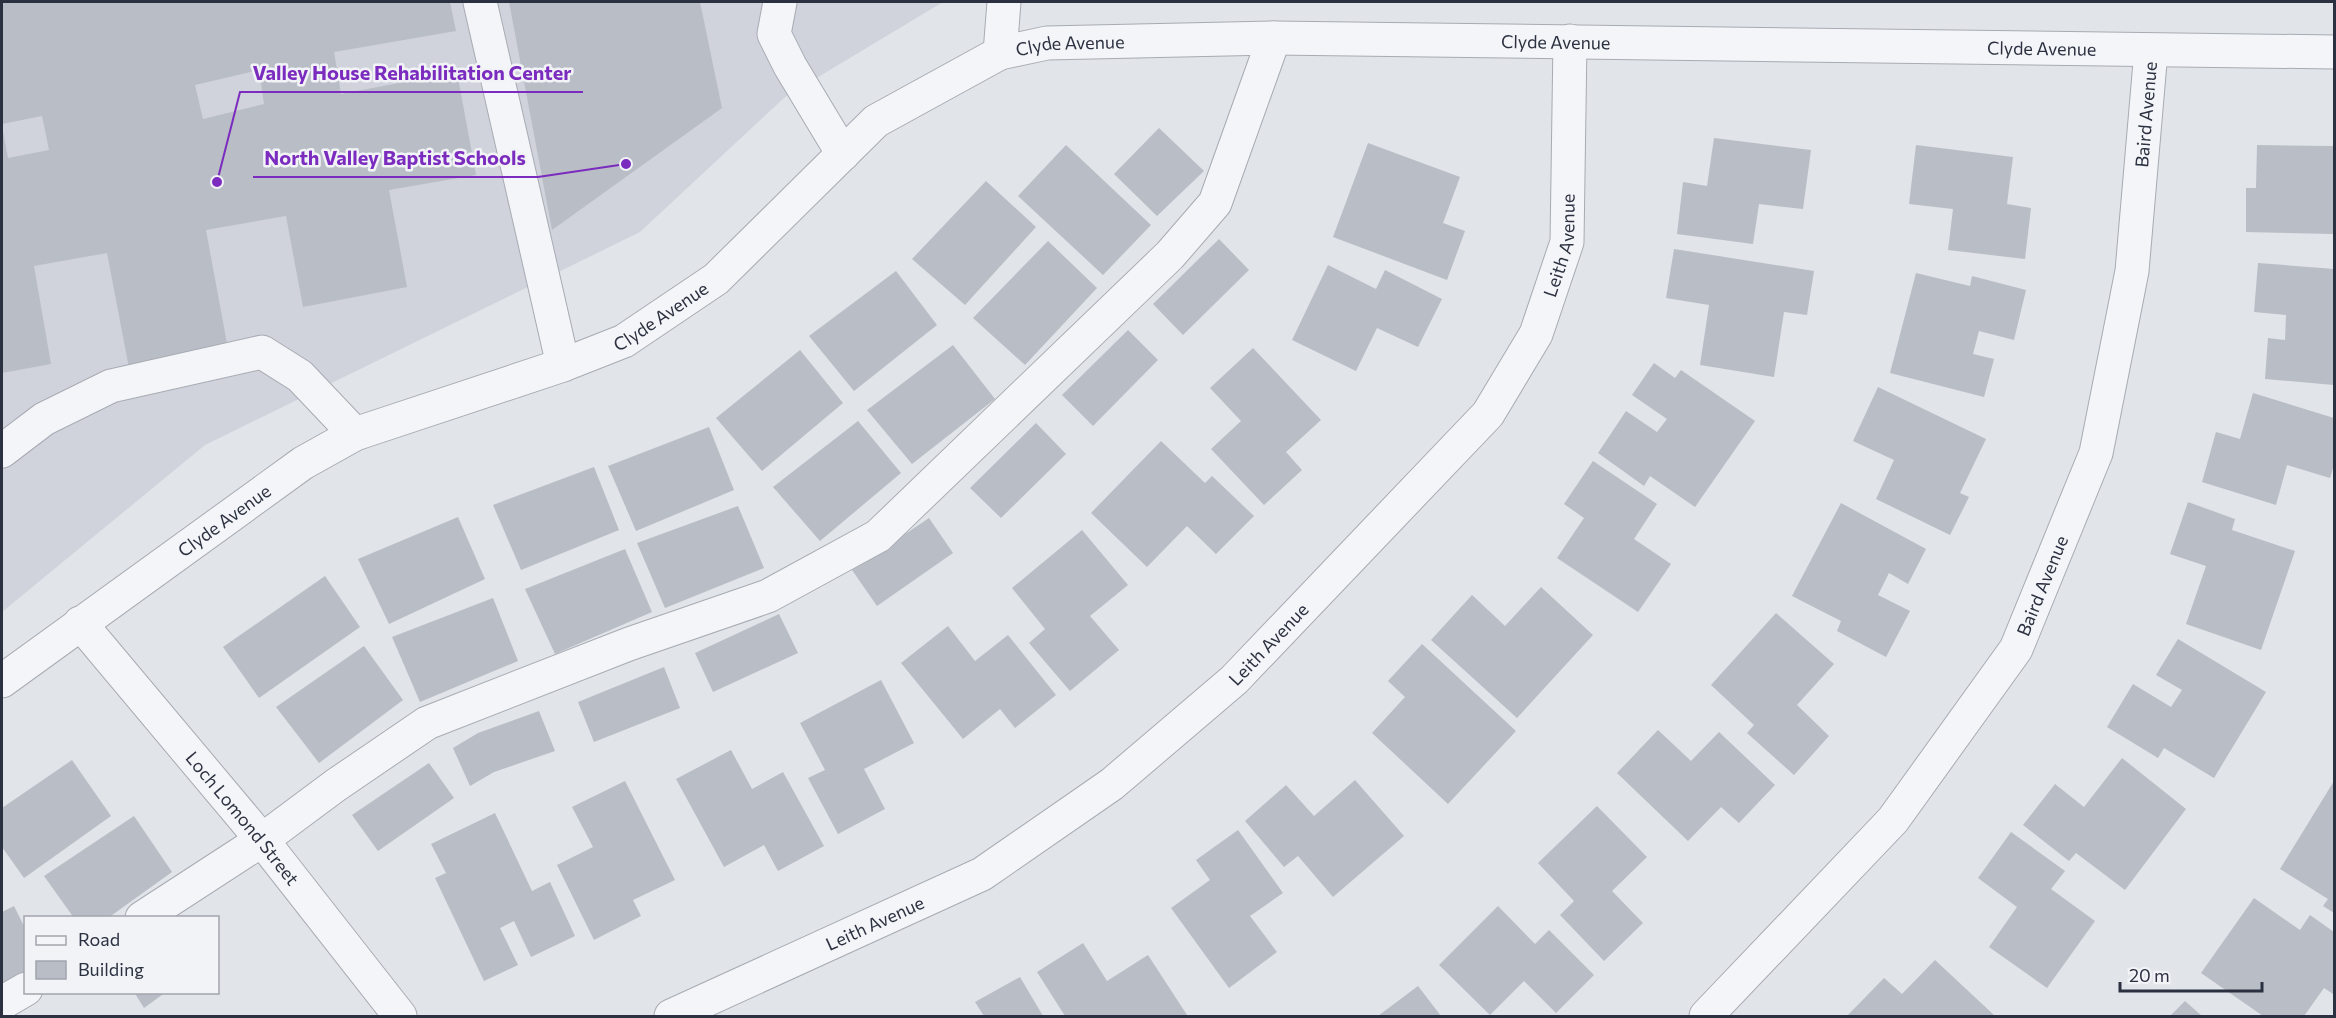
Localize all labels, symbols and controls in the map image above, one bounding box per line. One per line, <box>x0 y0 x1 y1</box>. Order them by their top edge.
street label: Clyde Avenue <box>1014 30 1125 60</box>
street label: Clyde Avenue <box>1501 30 1611 53</box>
street label: Clyde Avenue <box>1987 36 2097 60</box>
callout: Valley House Rehabilitation Center <box>240 54 583 92</box>
text: Valley House Rehabilitation Center <box>252 60 572 84</box>
street label: Baird Avenue <box>2130 60 2161 168</box>
callout: North Valley Baptist Schools <box>253 139 538 177</box>
text: North Valley Baptist Schools <box>264 145 526 169</box>
street label: Leith Avenue <box>1538 193 1579 300</box>
street label: Clyde Avenue <box>610 277 712 355</box>
street label: Clyde Avenue <box>173 479 275 561</box>
street label: Baird Avenue <box>2012 532 2072 639</box>
street label: Leith Avenue <box>1224 598 1313 690</box>
street label: Loch Lomond Street <box>181 747 304 889</box>
street label: Leith Avenue <box>822 891 927 955</box>
legend <box>24 916 219 994</box>
text: Road <box>78 928 120 950</box>
scale bar <box>2120 955 2262 993</box>
text: Building <box>78 958 144 980</box>
text: 20 m <box>2129 964 2170 986</box>

